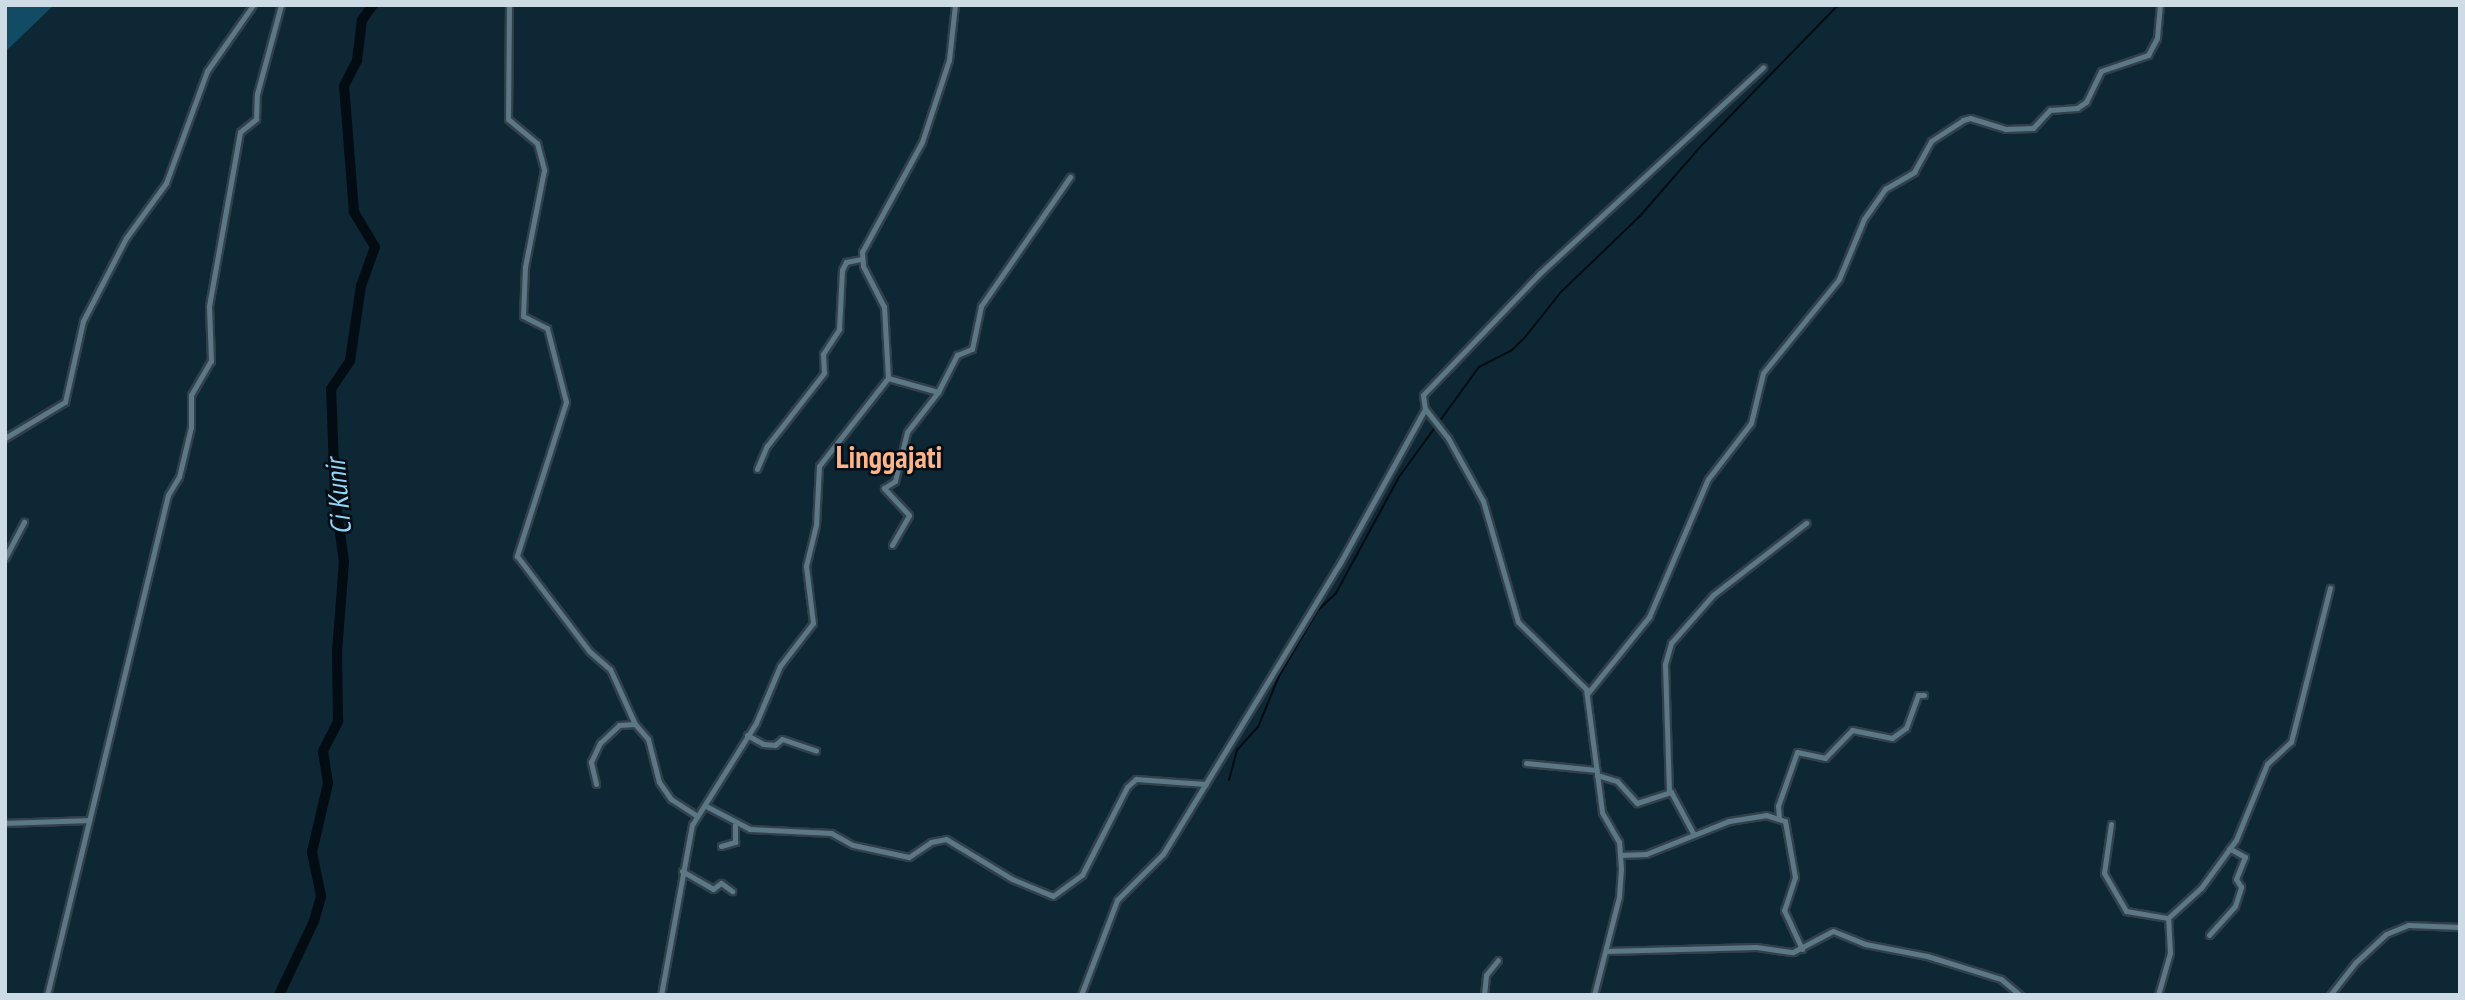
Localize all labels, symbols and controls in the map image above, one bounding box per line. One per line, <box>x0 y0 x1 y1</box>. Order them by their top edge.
district label: Linggajati <box>836 439 942 475</box>
water label: Ci Kunir <box>318 458 358 536</box>

